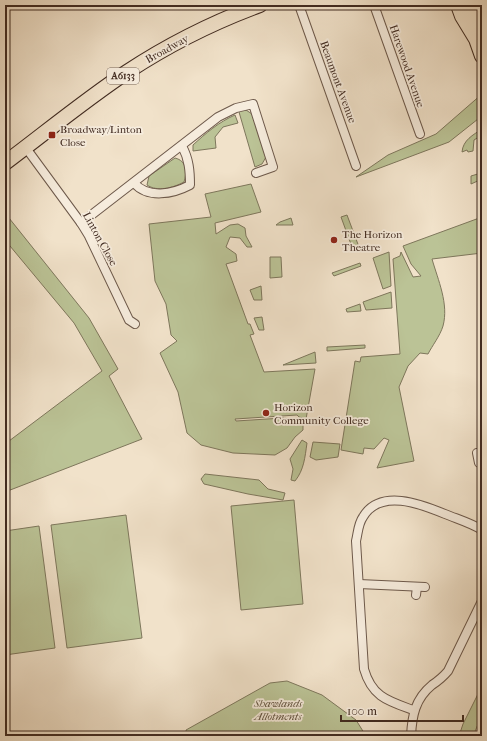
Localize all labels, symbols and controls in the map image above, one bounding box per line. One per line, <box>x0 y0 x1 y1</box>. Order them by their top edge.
street label: Harewood Avenue <box>387 23 427 110</box>
street label: Broadway <box>143 31 192 66</box>
street label: Beaumont Avenue <box>317 39 359 125</box>
road number: A6133 <box>107 68 139 84</box>
place label: Broadway/Linton Close <box>60 123 142 149</box>
marker: Broadway/Linton Close <box>47 130 57 140</box>
street label: Linton Close <box>80 210 120 269</box>
place label: The Horizon Theatre <box>342 228 403 254</box>
marker: The Horizon Theatre <box>329 235 339 245</box>
place label: Horizon Community College <box>274 401 369 427</box>
marker: Horizon Community College <box>261 408 271 418</box>
park label: Shawlands Allotments <box>252 697 303 723</box>
scale bar <box>341 697 463 723</box>
text: 100 m <box>347 704 377 718</box>

